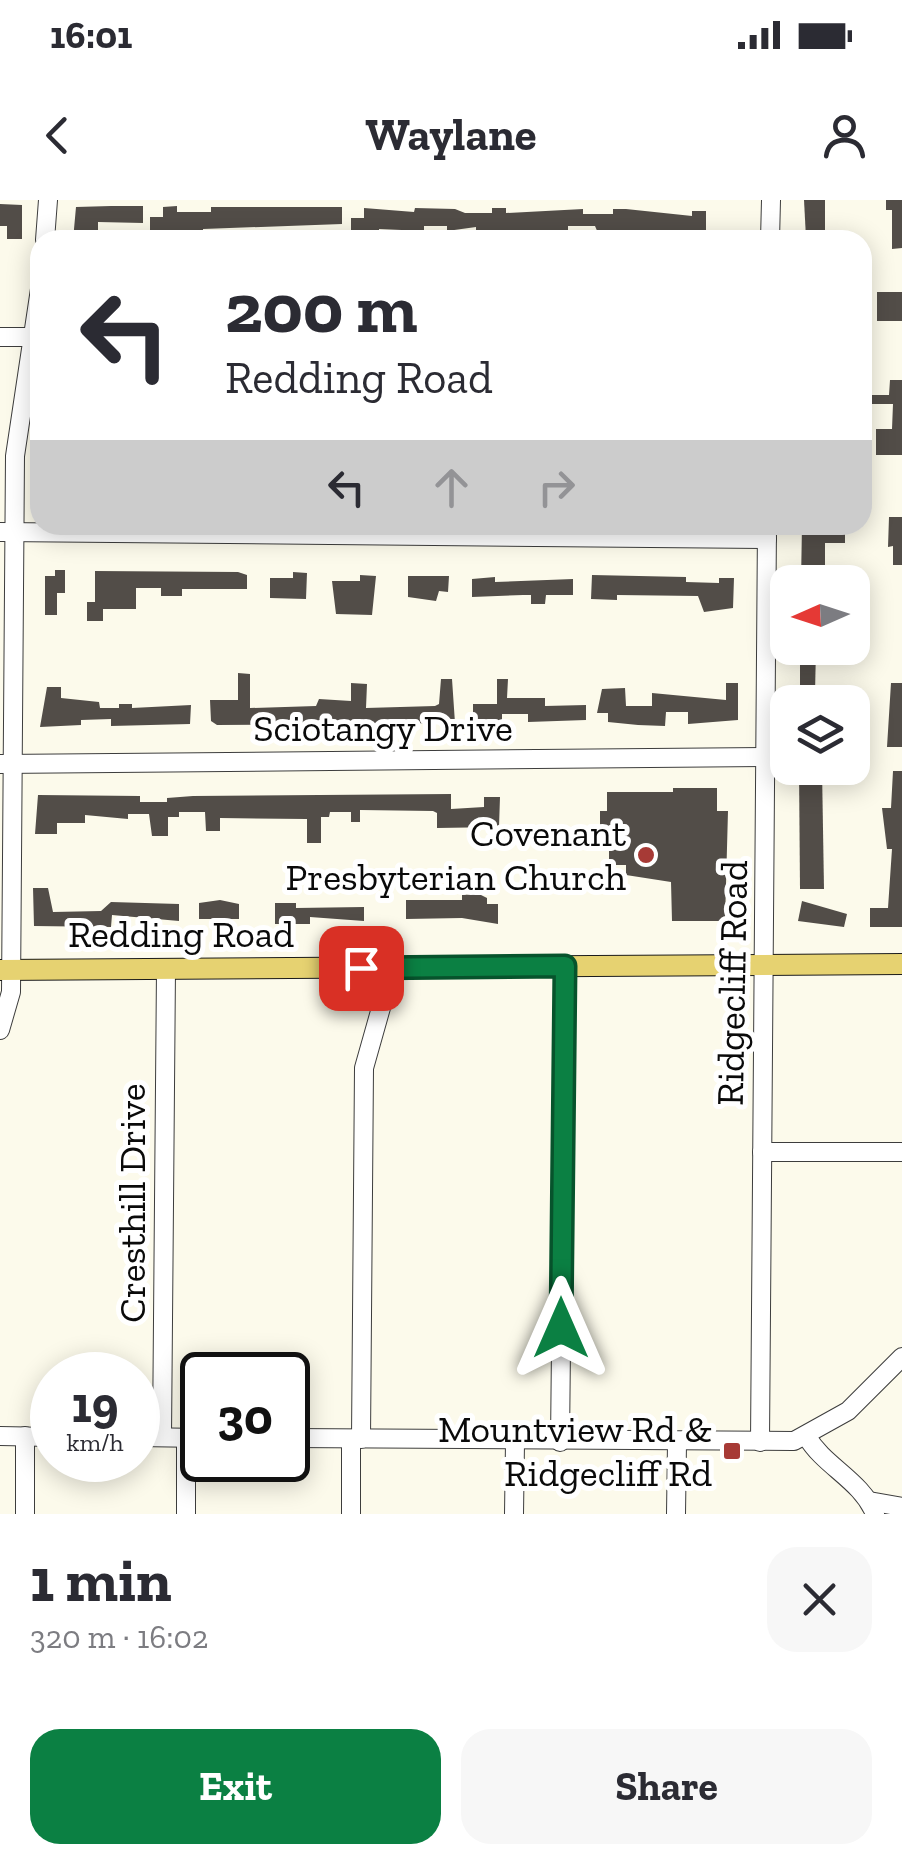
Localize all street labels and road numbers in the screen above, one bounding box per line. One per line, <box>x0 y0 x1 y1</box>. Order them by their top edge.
street label: Sciotangy Drive <box>253 705 513 751</box>
street label: Ridgecliff Road <box>707 860 757 1106</box>
street label: Redding Road <box>68 911 294 957</box>
street label: Cresthill Drive <box>109 1083 155 1323</box>

